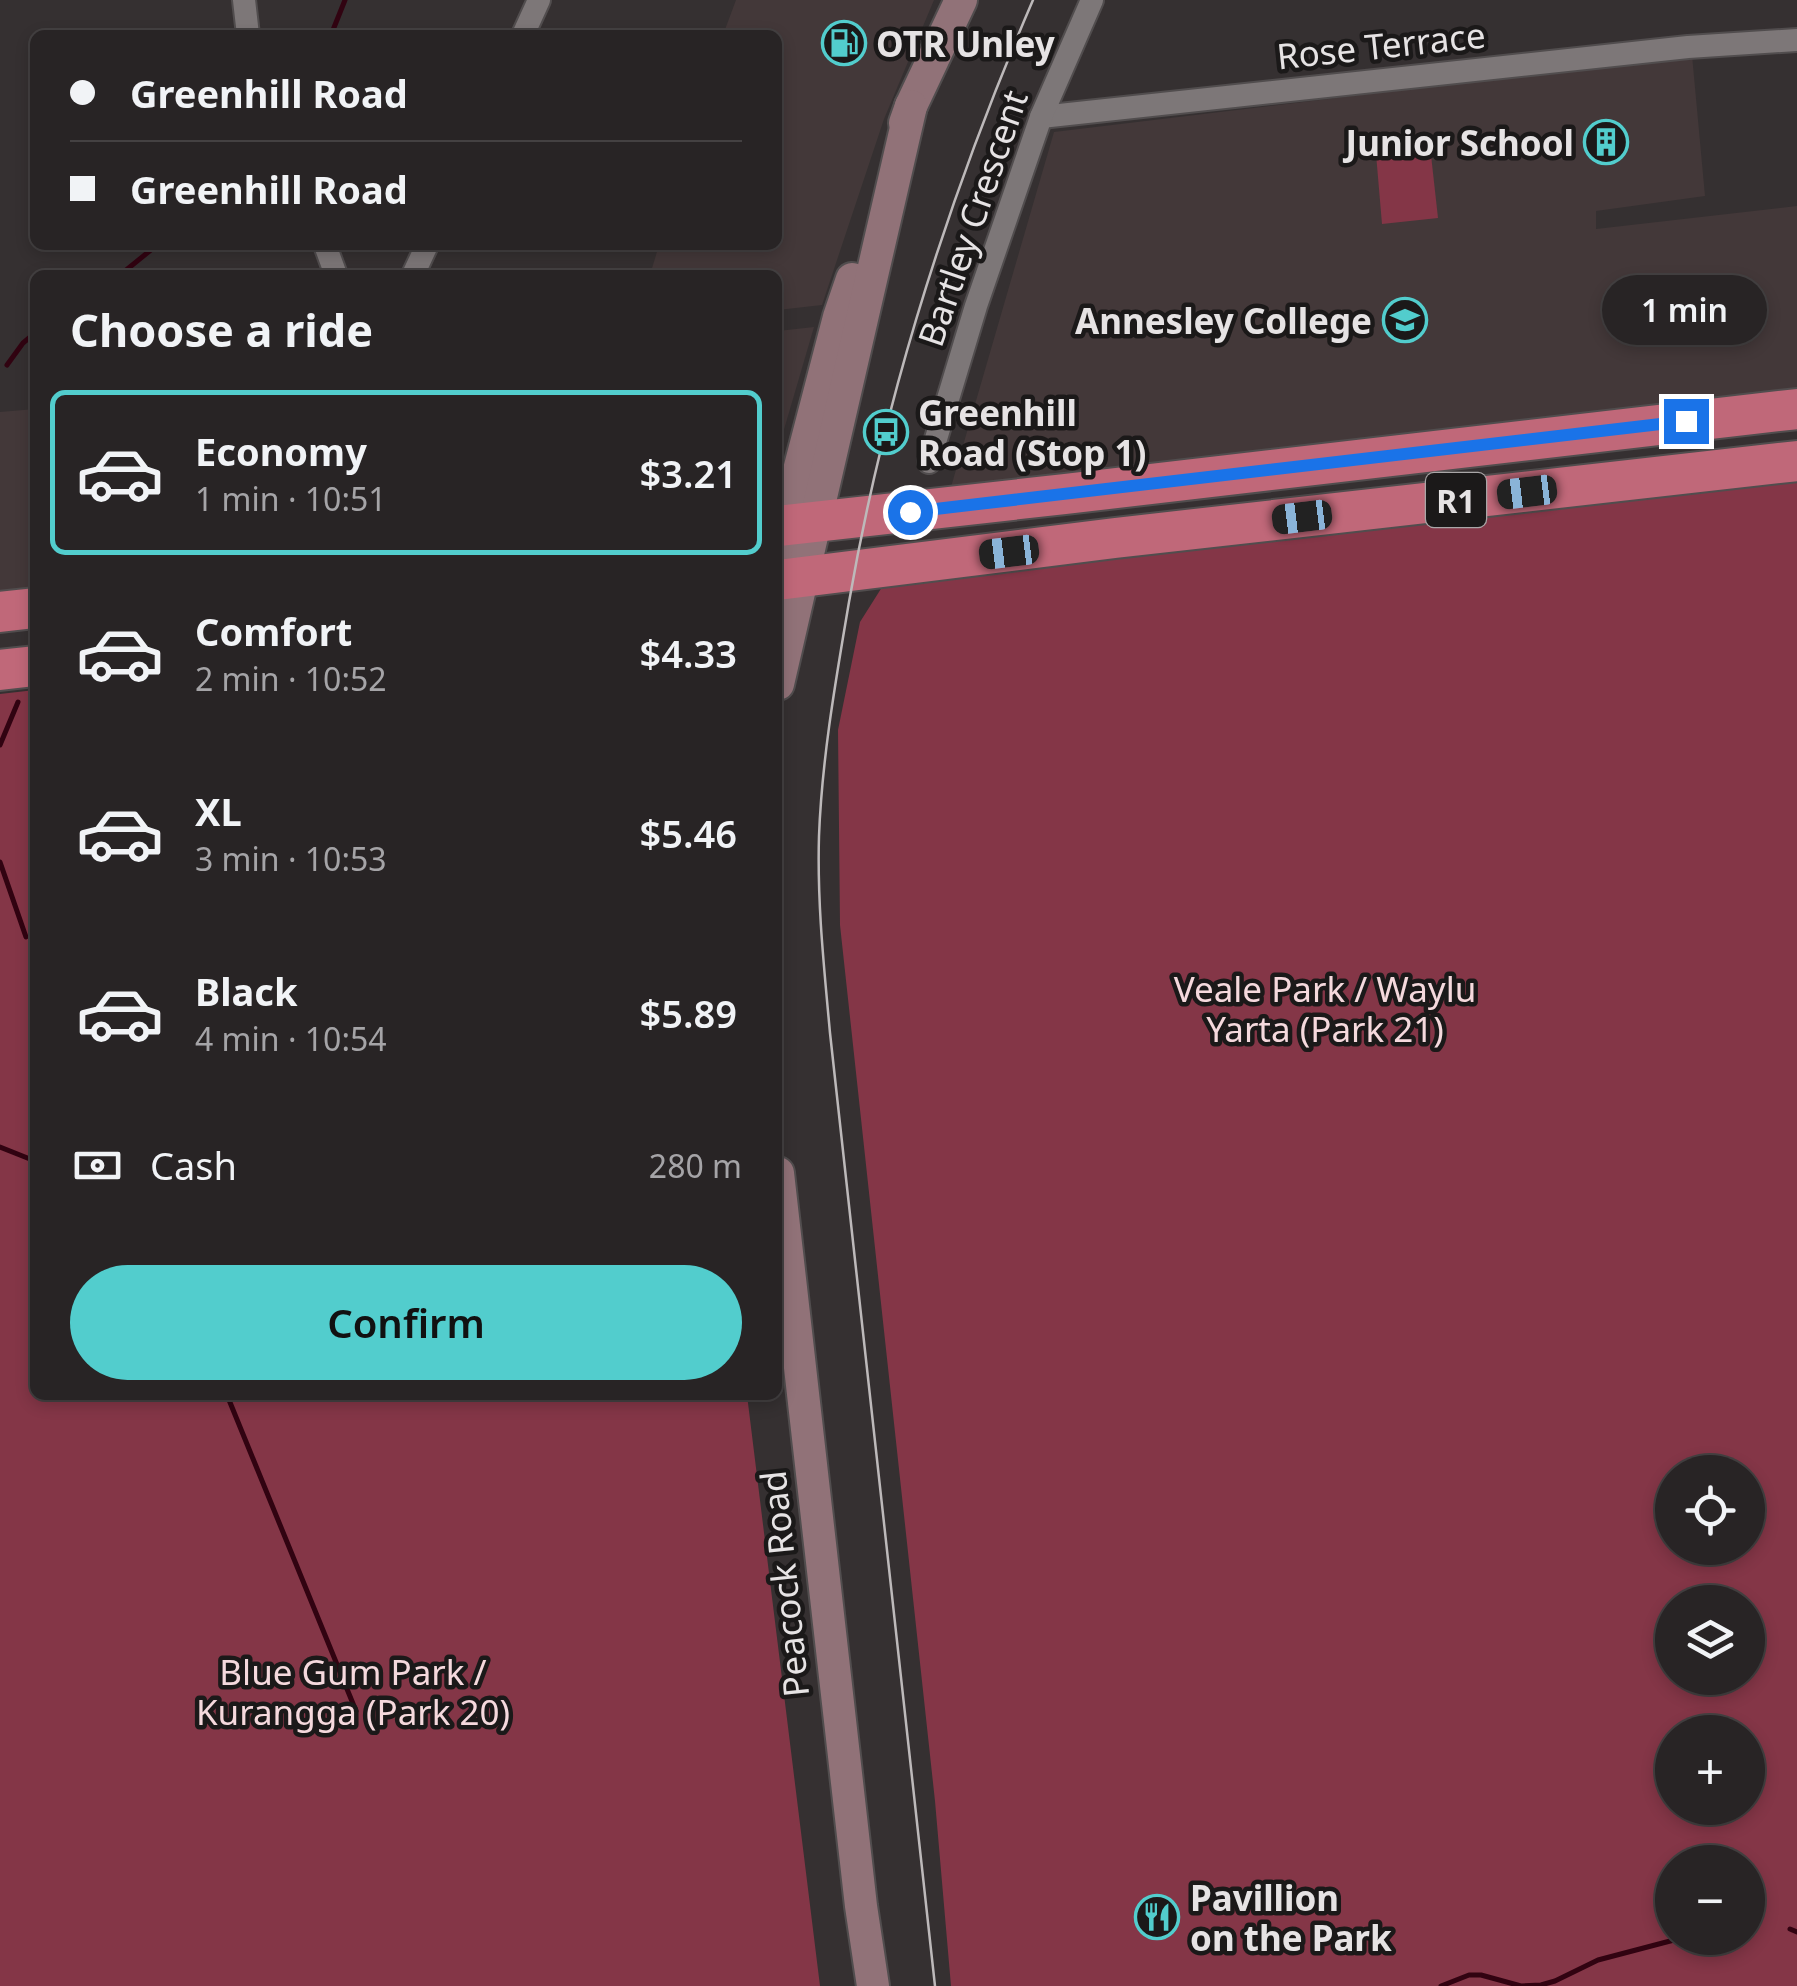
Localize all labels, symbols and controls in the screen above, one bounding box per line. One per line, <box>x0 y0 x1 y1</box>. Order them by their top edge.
street label: Rose Terrace <box>1274 11 1488 79</box>
fuel station icon: OTR Unley <box>821 20 867 66</box>
place label: OTR Unley <box>876 20 1055 67</box>
text: Greenhill Road <box>130 67 408 119</box>
street label: Bartley Crescent <box>906 84 1038 352</box>
place label: Junior School <box>1343 119 1574 166</box>
building icon: Junior School <box>1583 119 1629 165</box>
text: Greenhill Road <box>130 163 408 215</box>
callout: 1 min <box>1604 276 1768 346</box>
text: 1 min <box>1641 288 1728 331</box>
place label: Annesley College <box>1075 297 1372 344</box>
school or university icon: Annesley College <box>1382 297 1428 343</box>
text: Choose a ride <box>70 299 373 360</box>
place label: Greenhill Road (Stop 1) <box>918 389 1146 476</box>
route end <box>1664 399 1709 444</box>
bus stop icon: Greenhill Road (Stop 1) <box>863 409 909 455</box>
text: Economy <box>195 425 367 477</box>
icon: car <box>75 428 165 518</box>
text: $3.21 <box>640 447 737 499</box>
road number: R1 <box>1426 473 1486 527</box>
car <box>1495 473 1559 511</box>
text: 1 min · 10:51 <box>195 477 387 520</box>
route start <box>888 490 933 535</box>
car <box>1270 498 1334 536</box>
car <box>977 533 1041 571</box>
text: Comfort <box>195 605 352 657</box>
icon: car <box>75 608 165 698</box>
text: $4.33 <box>640 627 737 679</box>
text: 2 min · 10:52 <box>195 657 387 700</box>
text: XL <box>195 785 242 837</box>
icon: car <box>75 788 165 878</box>
text: $5.46 <box>640 807 737 859</box>
text: 3 min · 10:53 <box>195 837 387 880</box>
text: Black <box>195 965 298 1017</box>
park label: Veale Park / Waylu Yarta (Park 21) <box>1174 965 1476 1052</box>
icon: car <box>75 968 165 1058</box>
text: $5.89 <box>640 987 737 1039</box>
text: 4 min · 10:54 <box>195 1017 387 1060</box>
icon: cash <box>70 1138 125 1193</box>
text: Cash <box>150 1139 237 1191</box>
text: 280 m <box>649 1144 742 1187</box>
button: Confirm <box>70 1265 742 1380</box>
map controls <box>1655 1455 1765 1955</box>
button: locate <box>1655 1455 1765 1565</box>
street label: Peacock Road <box>749 1469 819 1699</box>
button: layers <box>1655 1585 1765 1695</box>
park label: Blue Gum Park / Kurangga (Park 20) <box>196 1648 510 1735</box>
button: + <box>1655 1715 1765 1825</box>
button: − <box>1655 1845 1765 1955</box>
place label: Pavillion on the Park <box>1190 1874 1392 1961</box>
restaurant icon: Pavillion on the Park <box>1134 1894 1180 1940</box>

